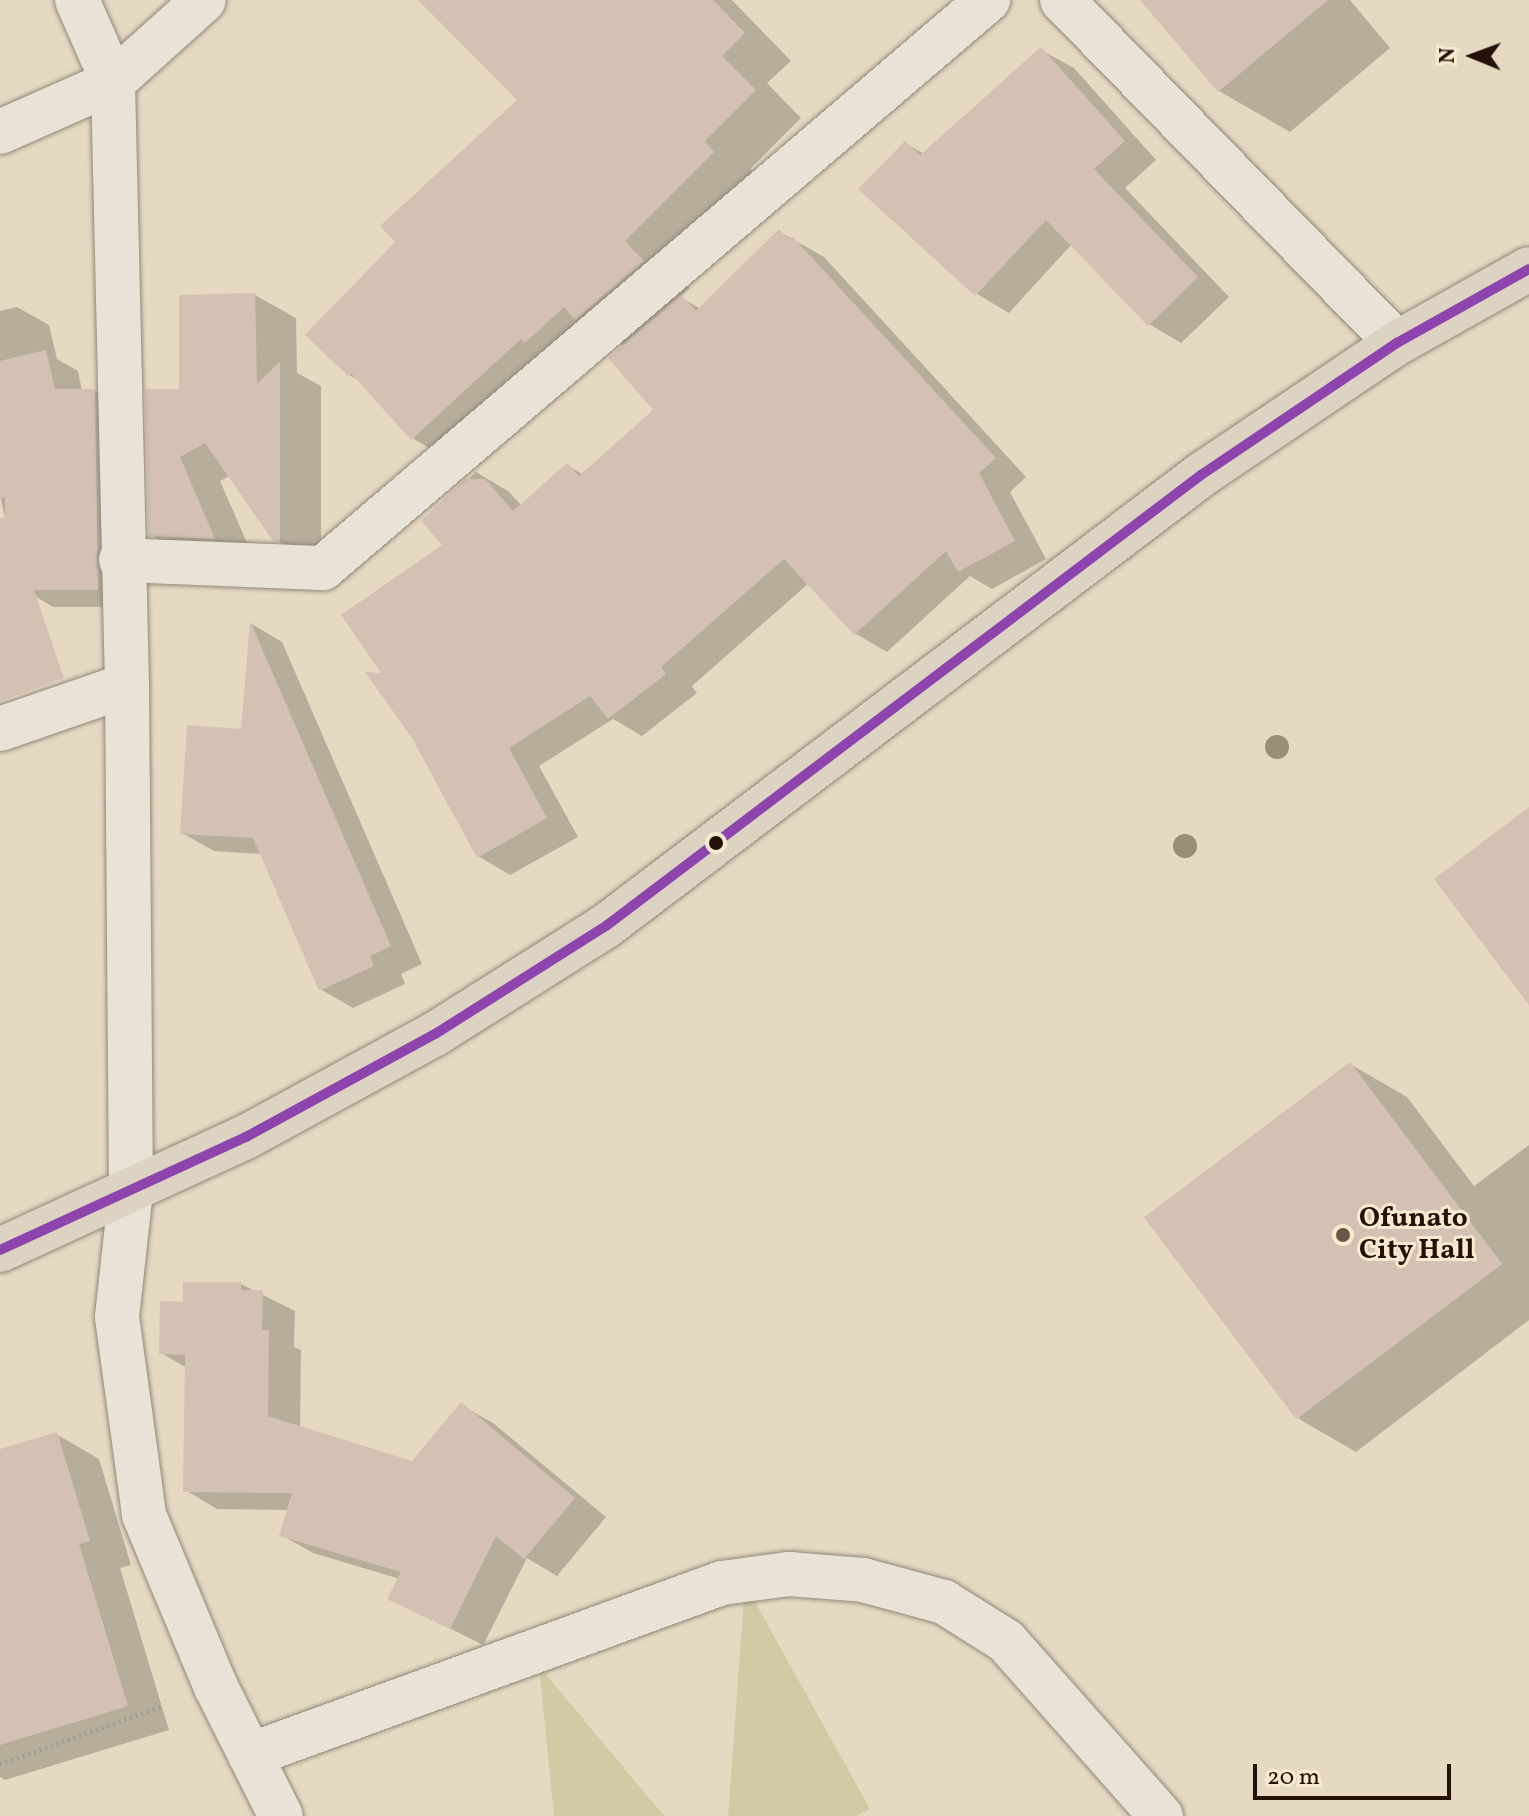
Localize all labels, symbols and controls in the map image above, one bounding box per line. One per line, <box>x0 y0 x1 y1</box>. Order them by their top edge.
north arrow <box>1433 16 1513 96</box>
text: N <box>1433 47 1464 64</box>
unlabelled marker <box>708 835 724 851</box>
place label: Ofunato City Hall <box>1359 1202 1475 1268</box>
marker: Ofunato City Hall <box>1334 1226 1352 1244</box>
scale bar <box>1257 1748 1455 1798</box>
text: 20 m <box>1267 1761 1320 1795</box>

